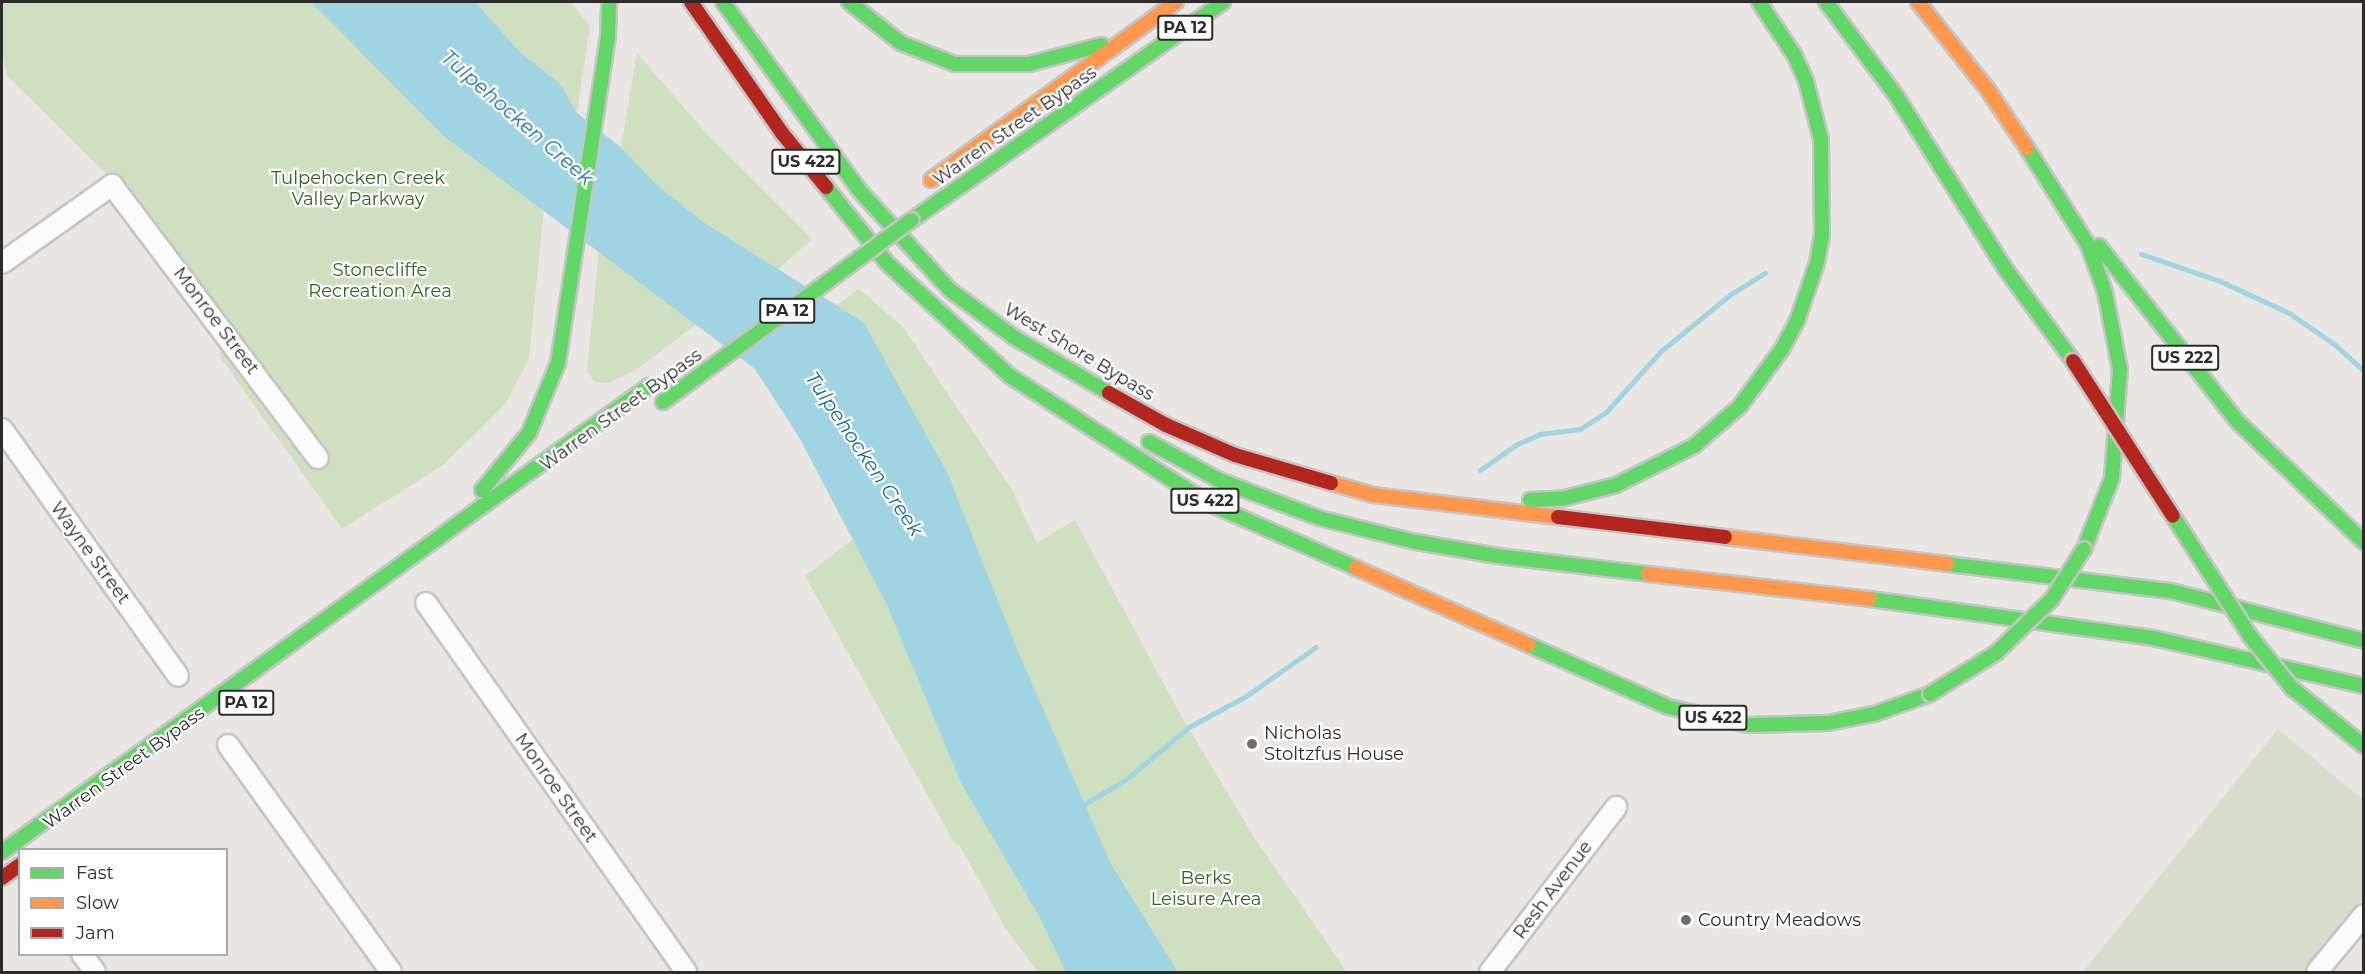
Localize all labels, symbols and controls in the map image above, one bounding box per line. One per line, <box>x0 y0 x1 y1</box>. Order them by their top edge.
road number: PA 12 <box>1156 15 1214 41</box>
water label: Tulpehocken Creek <box>436 46 598 190</box>
street label: Warren Street Bypass <box>929 61 1101 191</box>
road number: US 422 <box>770 149 842 175</box>
park label: Tulpehocken Creek Valley Parkway <box>271 168 445 210</box>
park label: Stonecliffe Recreation Area <box>308 260 452 302</box>
street label: Monroe Street <box>169 263 263 379</box>
road number: PA 12 <box>758 298 816 324</box>
street label: West Shore Bypass <box>1000 299 1158 405</box>
street label: Warren Street Bypass <box>536 344 706 476</box>
road number: US 222 <box>2150 345 2220 371</box>
water label: Tulpehocken Creek <box>800 367 928 541</box>
road number: US 422 <box>1169 488 1241 514</box>
street label: Wayne Street <box>46 498 134 608</box>
road number: PA 12 <box>218 690 274 716</box>
street label: Warren Street Bypass <box>39 702 209 834</box>
road number: US 422 <box>1677 705 1749 731</box>
place label: Nicholas Stoltzfus House <box>1264 723 1404 766</box>
street label: Monroe Street <box>510 729 602 847</box>
marker: Nicholas Stoltzfus House <box>1245 737 1259 751</box>
street label: Resh Avenue <box>1509 837 1597 943</box>
legend <box>18 848 228 956</box>
text: Fast <box>76 862 114 884</box>
park label: Berks Leisure Area <box>1151 868 1261 910</box>
text: Slow <box>76 892 119 914</box>
place label: Country Meadows <box>1698 909 1861 931</box>
marker: Country Meadows <box>1679 913 1693 927</box>
text: Jam <box>76 922 115 944</box>

